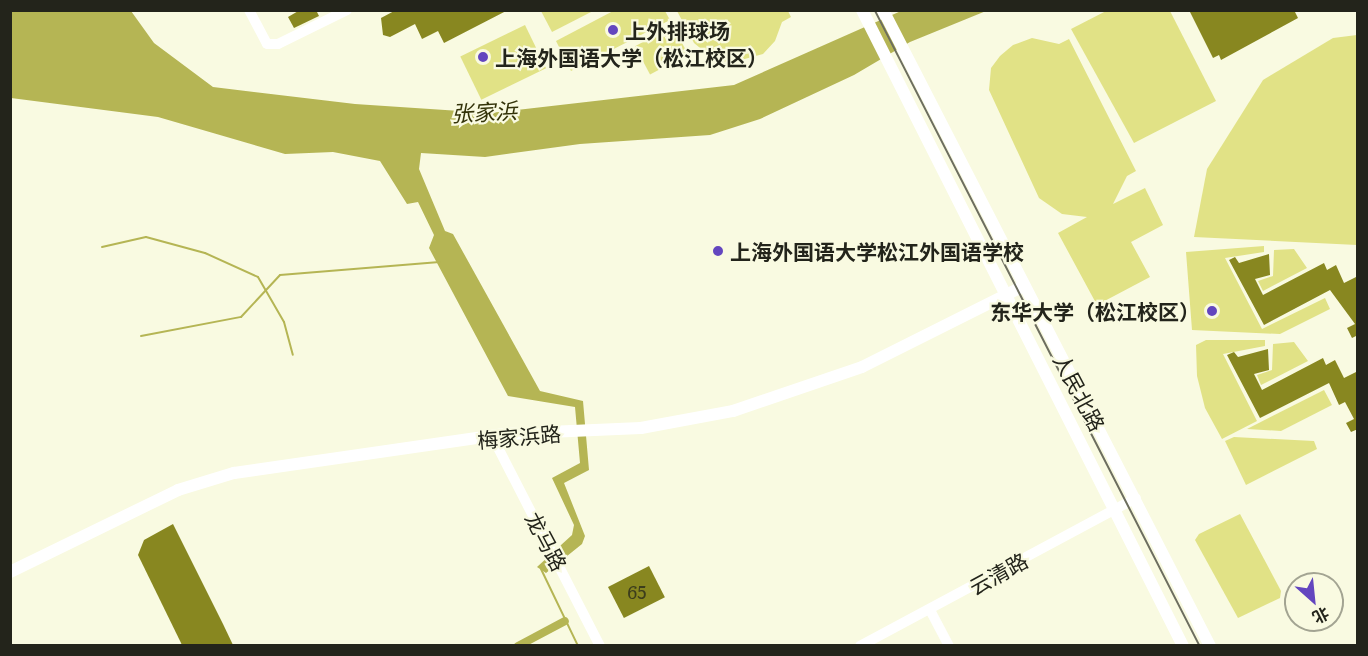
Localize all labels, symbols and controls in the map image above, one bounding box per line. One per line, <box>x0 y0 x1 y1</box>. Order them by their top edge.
place label: 上外排球场 <box>625 17 730 43</box>
marker: 上外排球场 <box>606 23 620 37</box>
place label: 上海外国语大学（松江校区） <box>495 44 768 70</box>
marker: 上海外国语大学（松江校区） <box>476 50 490 64</box>
water label: 张家浜 <box>450 96 518 126</box>
place label: 上海外国语大学松江外国语学校 <box>730 238 1024 264</box>
marker: 上海外国语大学松江外国语学校 <box>711 244 725 258</box>
place label: 东华大学（松江校区） <box>990 298 1200 324</box>
marker: 东华大学（松江校区） <box>1205 304 1219 318</box>
street label: 人民北路 <box>1049 349 1111 435</box>
street label: 梅家浜路 <box>476 420 562 452</box>
street label: 龙马路 <box>521 507 573 575</box>
street label: 云清路 <box>964 547 1032 599</box>
north arrow <box>1284 572 1344 632</box>
house number: 65 <box>628 581 646 603</box>
text: 北 <box>1309 602 1334 631</box>

